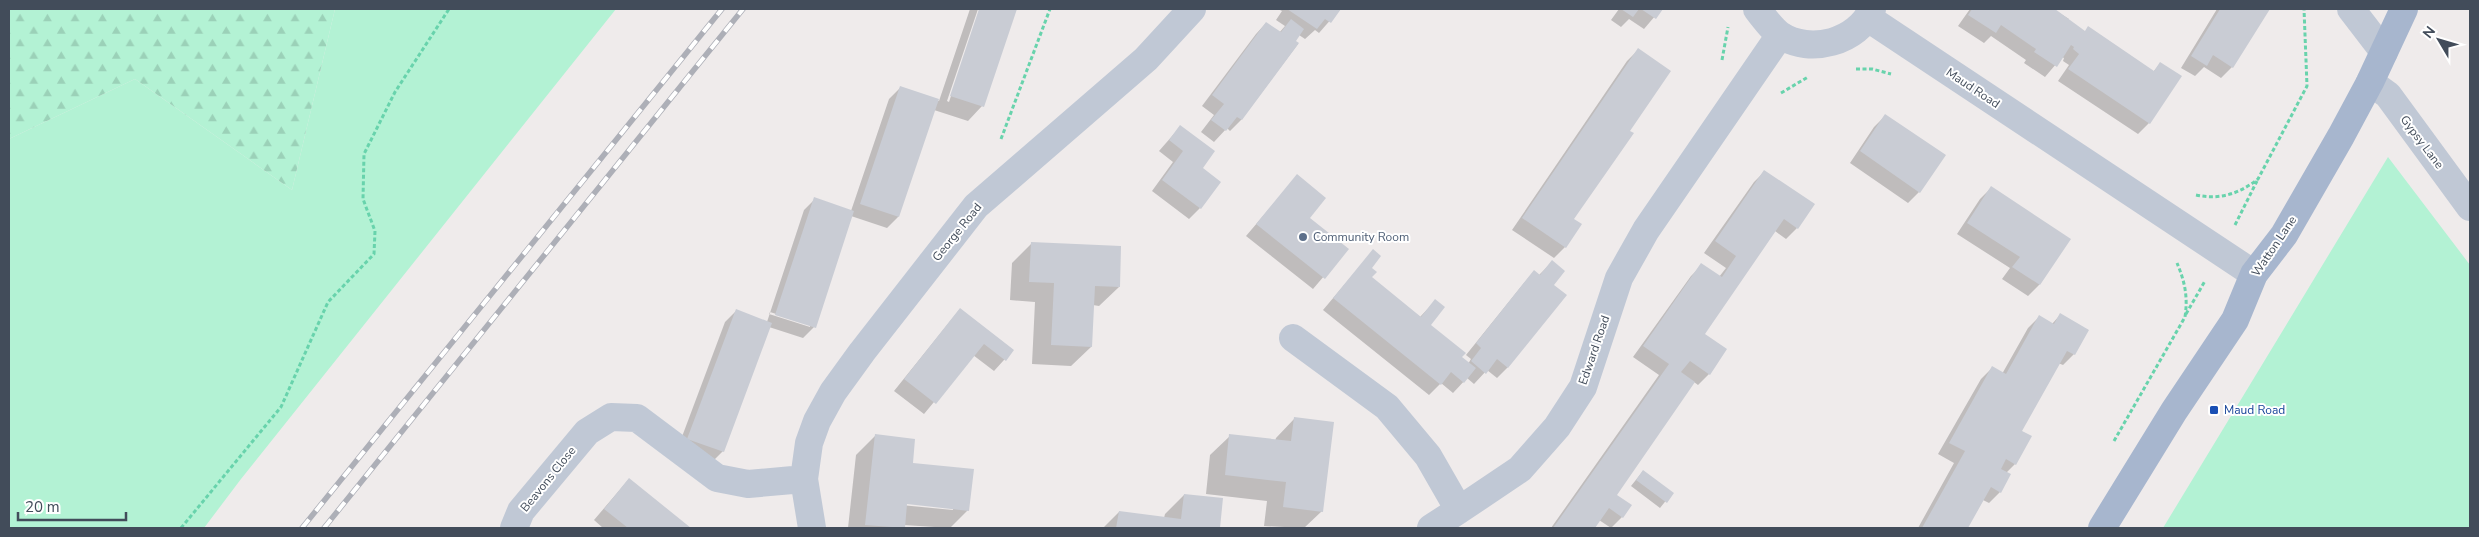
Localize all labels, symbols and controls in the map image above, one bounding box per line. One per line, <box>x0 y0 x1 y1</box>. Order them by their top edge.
north arrow <box>2414 15 2464 65</box>
text: N <box>2418 22 2440 42</box>
street label: Maud Road <box>1943 64 2003 112</box>
street label: Gypsy Lane <box>2397 112 2447 172</box>
street label: George Road <box>929 200 985 264</box>
street label: Watton Lane <box>2248 213 2300 279</box>
place label: Community Room <box>1313 229 1409 245</box>
marker: Community Room <box>1297 231 1309 243</box>
street label: Edward Road <box>1575 313 1613 387</box>
place label: Maud Road <box>2224 402 2285 418</box>
marker: Maud Road <box>2208 404 2220 416</box>
street label: Beavons Close <box>517 443 579 515</box>
scale bar <box>18 490 125 522</box>
text: 20 m <box>25 497 60 517</box>

